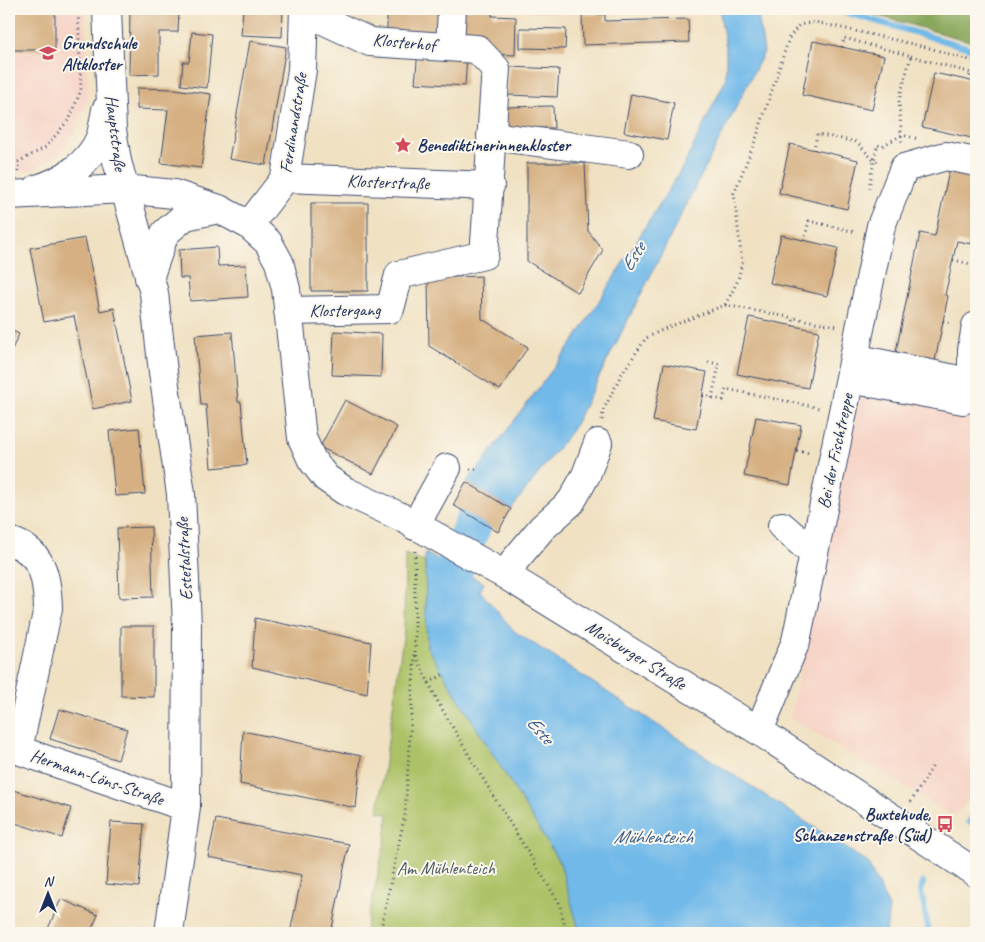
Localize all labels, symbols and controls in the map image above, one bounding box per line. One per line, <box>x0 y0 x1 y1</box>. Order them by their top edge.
street label: Klosterhof <box>372 28 441 56</box>
place label: Grundschule Altkloster <box>62 32 139 75</box>
school or university icon: Grundschule Altkloster <box>38 43 58 63</box>
street label: Ferdinandstraße <box>274 70 312 174</box>
street label: Hauptstraße <box>100 94 132 173</box>
place label: Benediktinerinnenkloster <box>417 134 573 156</box>
place icon: Benediktinerinnenkloster <box>393 135 413 155</box>
street label: Klosterstraße <box>347 170 430 194</box>
water label: Este <box>615 236 652 276</box>
street label: Klostergang <box>309 298 382 322</box>
street label: Bei der Fischtreppe <box>812 390 858 510</box>
street label: Estetalstraße <box>171 516 197 601</box>
street label: Moisburger Straße <box>582 615 691 695</box>
water label: Este <box>521 711 560 751</box>
street label: Hermann-Löns-Straße <box>28 744 168 810</box>
place label: Buxtehude, Schanzenstraße (Süd) <box>793 803 932 846</box>
bus stop icon: Buxtehude, Schanzenstraße (Süd) <box>935 814 955 834</box>
water label: Mühlenteich <box>614 825 694 849</box>
park label: Am Mühlenteich <box>397 857 496 879</box>
north arrow <box>22 870 72 920</box>
text: N <box>44 873 55 890</box>

